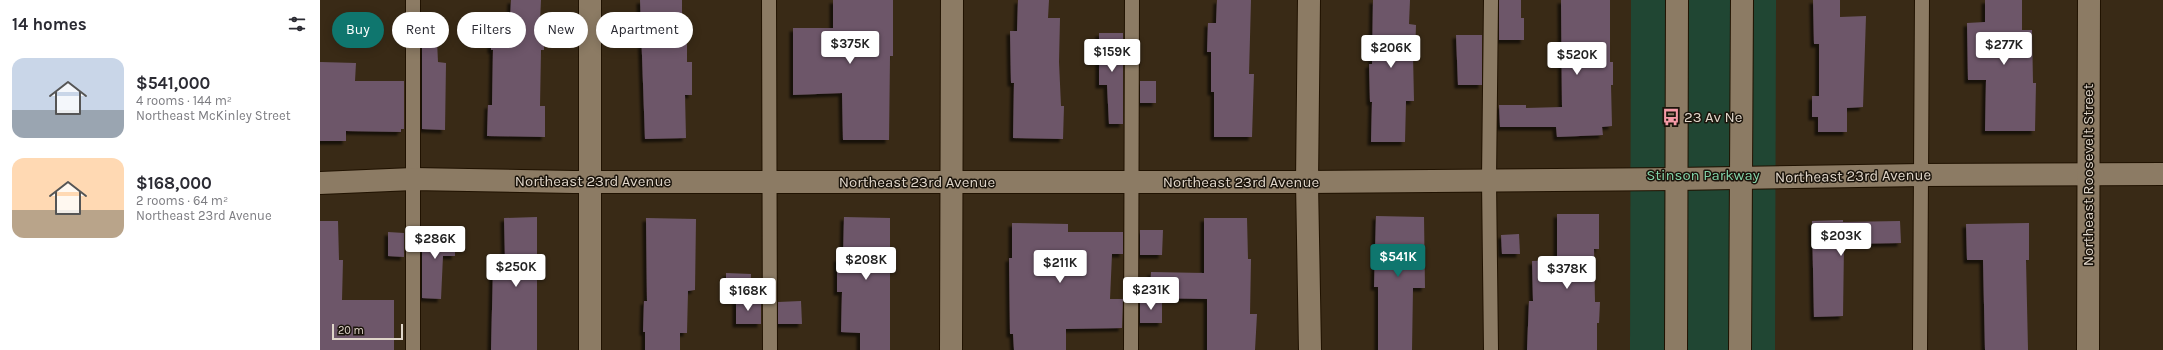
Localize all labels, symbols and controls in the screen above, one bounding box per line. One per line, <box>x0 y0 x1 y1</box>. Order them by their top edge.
chip: Buy <box>332 12 384 48</box>
chip: Rent <box>392 12 449 48</box>
chip: Filters <box>457 12 526 48</box>
chip: New <box>534 12 588 48</box>
chip: Apartment <box>596 12 693 48</box>
icon: filters <box>286 13 308 35</box>
text: 14 homes <box>12 14 87 34</box>
pin: $375K <box>822 31 878 65</box>
pin: $277K <box>1976 32 2032 66</box>
pin: $206K <box>1363 35 1419 69</box>
text: $375K <box>830 36 870 51</box>
text: $277K <box>1985 37 2023 52</box>
pin: $159K <box>1084 39 1140 73</box>
text: $206K <box>1370 40 1412 55</box>
pin: $520K <box>1549 42 1605 76</box>
text: $159K <box>1093 44 1131 59</box>
text: $520K <box>1556 47 1598 62</box>
text: $541,000 <box>136 73 210 93</box>
icon: home <box>44 74 92 122</box>
street label: Northeast Roosevelt Street <box>2079 83 2097 266</box>
text: 4 rooms · 144 m² <box>136 93 232 108</box>
bus stop icon: 23 Av Ne <box>1661 107 1681 127</box>
text: Northeast McKinley Street <box>136 108 291 123</box>
place label: 23 Av Ne <box>1684 108 1742 126</box>
park label: Stinson Parkway <box>1646 166 1760 184</box>
street label: Northeast 23rd Avenue <box>1775 166 1931 186</box>
street label: Northeast 23rd Avenue <box>515 172 671 190</box>
text: $168,000 <box>136 173 212 193</box>
street label: Northeast 23rd Avenue <box>839 173 995 191</box>
street label: Northeast 23rd Avenue <box>1163 173 1319 191</box>
icon: home <box>44 174 92 222</box>
text: 2 rooms · 64 m² <box>136 193 228 208</box>
text: Northeast 23rd Avenue <box>136 208 272 223</box>
pin: $203K <box>1813 223 1869 257</box>
pin: $286K <box>407 226 463 260</box>
text: $203K <box>1820 228 1862 243</box>
text: $286K <box>414 231 456 246</box>
pin: $541K <box>1370 244 1426 278</box>
pin: $208K <box>838 247 894 281</box>
text: $541K <box>1379 249 1417 264</box>
pin: $211K <box>1032 250 1088 284</box>
text: $208K <box>845 252 887 267</box>
pin: $250K <box>488 254 544 288</box>
text: $211K <box>1043 255 1077 270</box>
pin: $378K <box>1539 256 1595 290</box>
text: $250K <box>495 259 537 274</box>
text: $378K <box>1547 261 1587 276</box>
pin: $231K <box>1123 277 1179 311</box>
pin: $168K <box>720 278 776 312</box>
text: $231K <box>1132 282 1170 297</box>
text: $168K <box>729 283 767 298</box>
scale bar <box>332 322 403 341</box>
text: 20 m <box>338 324 364 337</box>

